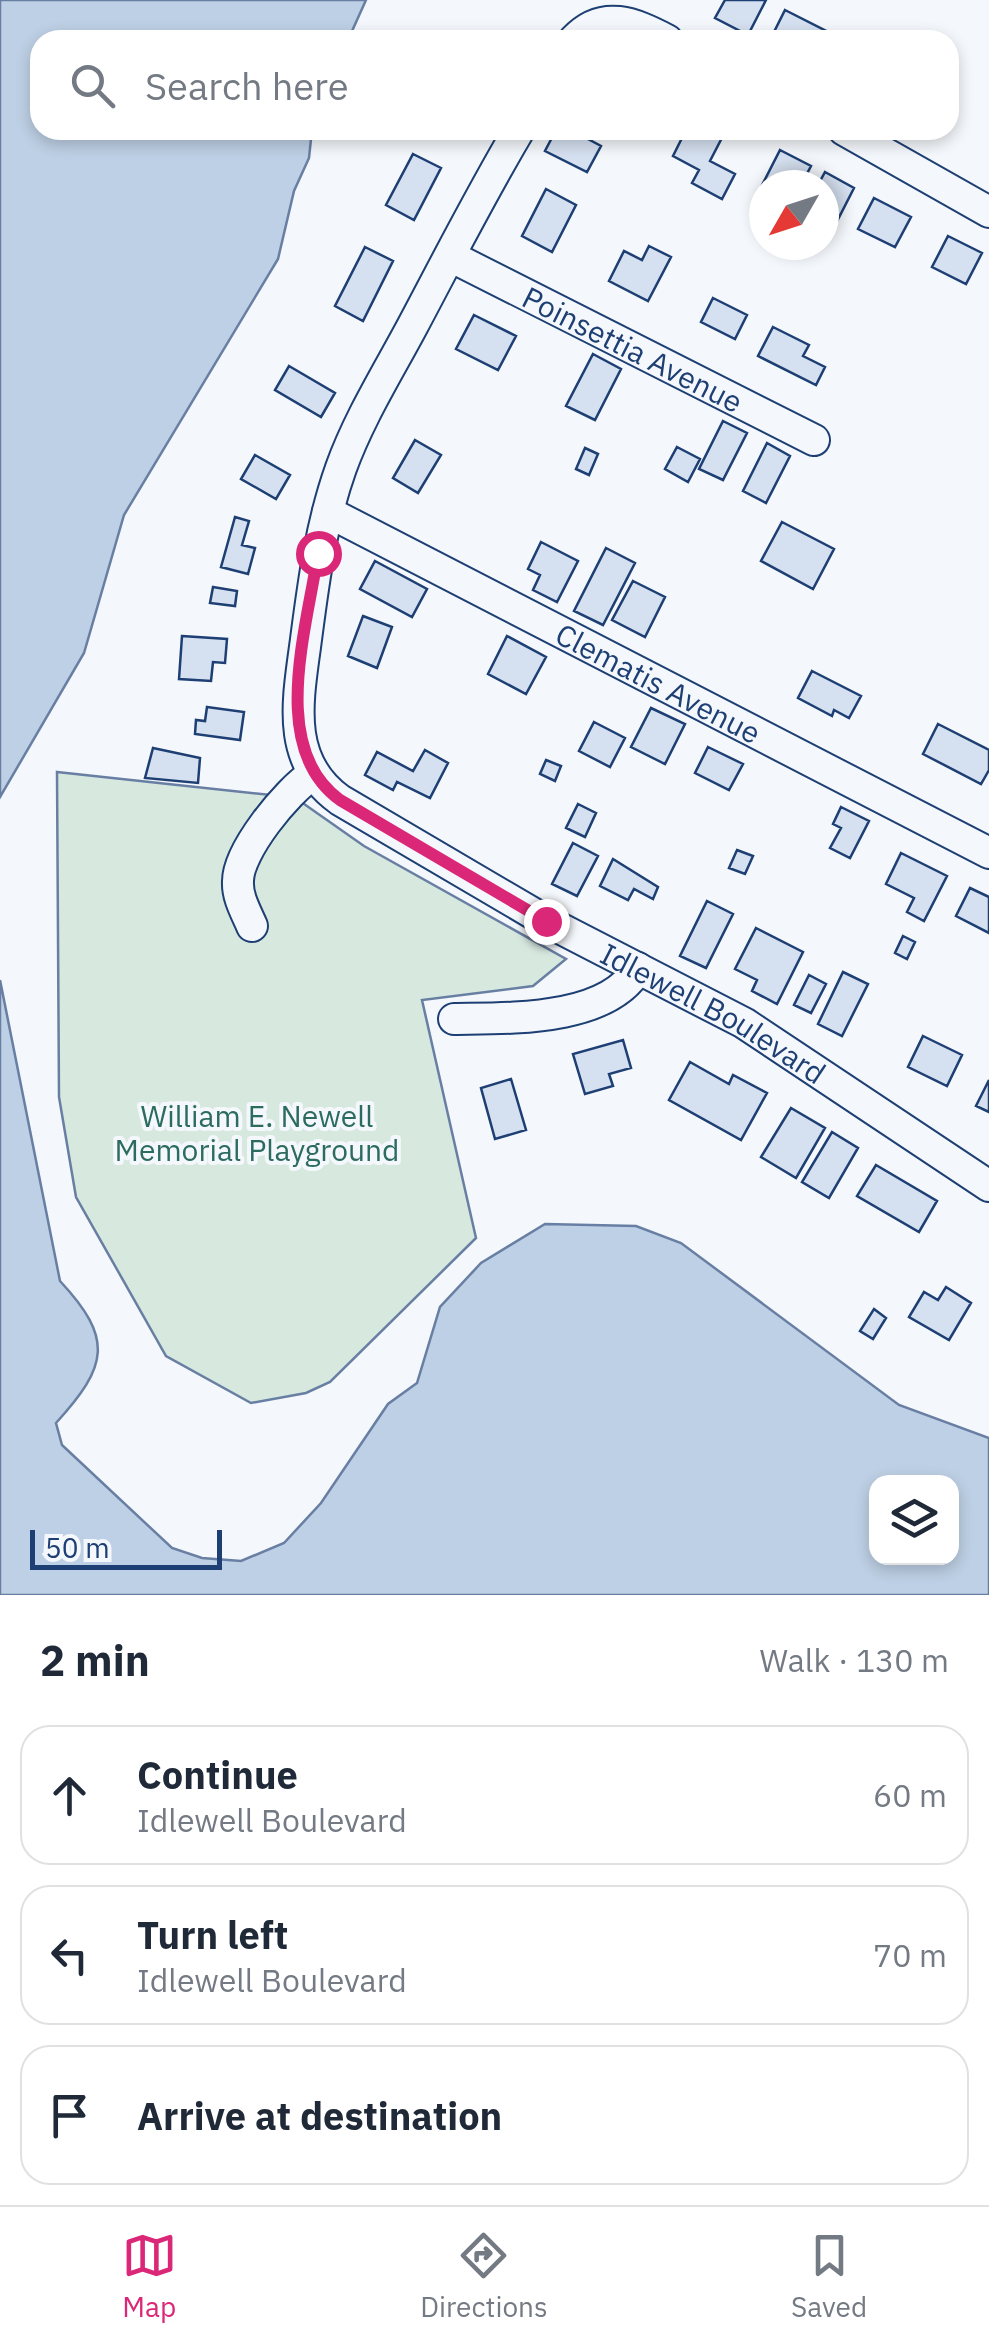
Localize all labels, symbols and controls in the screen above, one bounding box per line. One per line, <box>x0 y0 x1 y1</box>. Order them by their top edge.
search box <box>30 30 959 140</box>
icon: search <box>65 58 120 113</box>
text: Search here <box>145 61 349 110</box>
north arrow <box>749 170 839 260</box>
street label: Poinsettia Avenue <box>516 277 750 420</box>
route start <box>296 531 342 577</box>
street label: Clematis Avenue <box>549 614 768 752</box>
route end <box>524 899 570 945</box>
street label: Idlewell Boulevard <box>594 933 834 1092</box>
park label: William E. Newell Memorial Playground <box>115 1096 399 1169</box>
map controls <box>869 1475 959 1565</box>
button: layers <box>869 1475 959 1565</box>
scale bar <box>30 1525 222 1570</box>
text: 50 m <box>45 1529 110 1566</box>
text: 2 min <box>40 1633 150 1688</box>
text: Walk · 130 m <box>760 1639 949 1681</box>
text: Continue <box>137 1750 298 1799</box>
icon: ahead <box>42 1768 97 1823</box>
text: 60 m <box>873 1774 947 1816</box>
text: Idlewell Boulevard <box>137 1799 407 1841</box>
text: Turn left <box>137 1910 288 1959</box>
icon: left <box>42 1928 97 1983</box>
text: 70 m <box>873 1934 947 1976</box>
text: Idlewell Boulevard <box>137 1959 407 2001</box>
icon: arrive <box>42 2088 97 2143</box>
text: Arrive at destination <box>137 2091 502 2140</box>
tab: Map <box>122 2228 177 2325</box>
tab: Directions <box>420 2228 548 2325</box>
tab: Saved <box>791 2228 867 2325</box>

